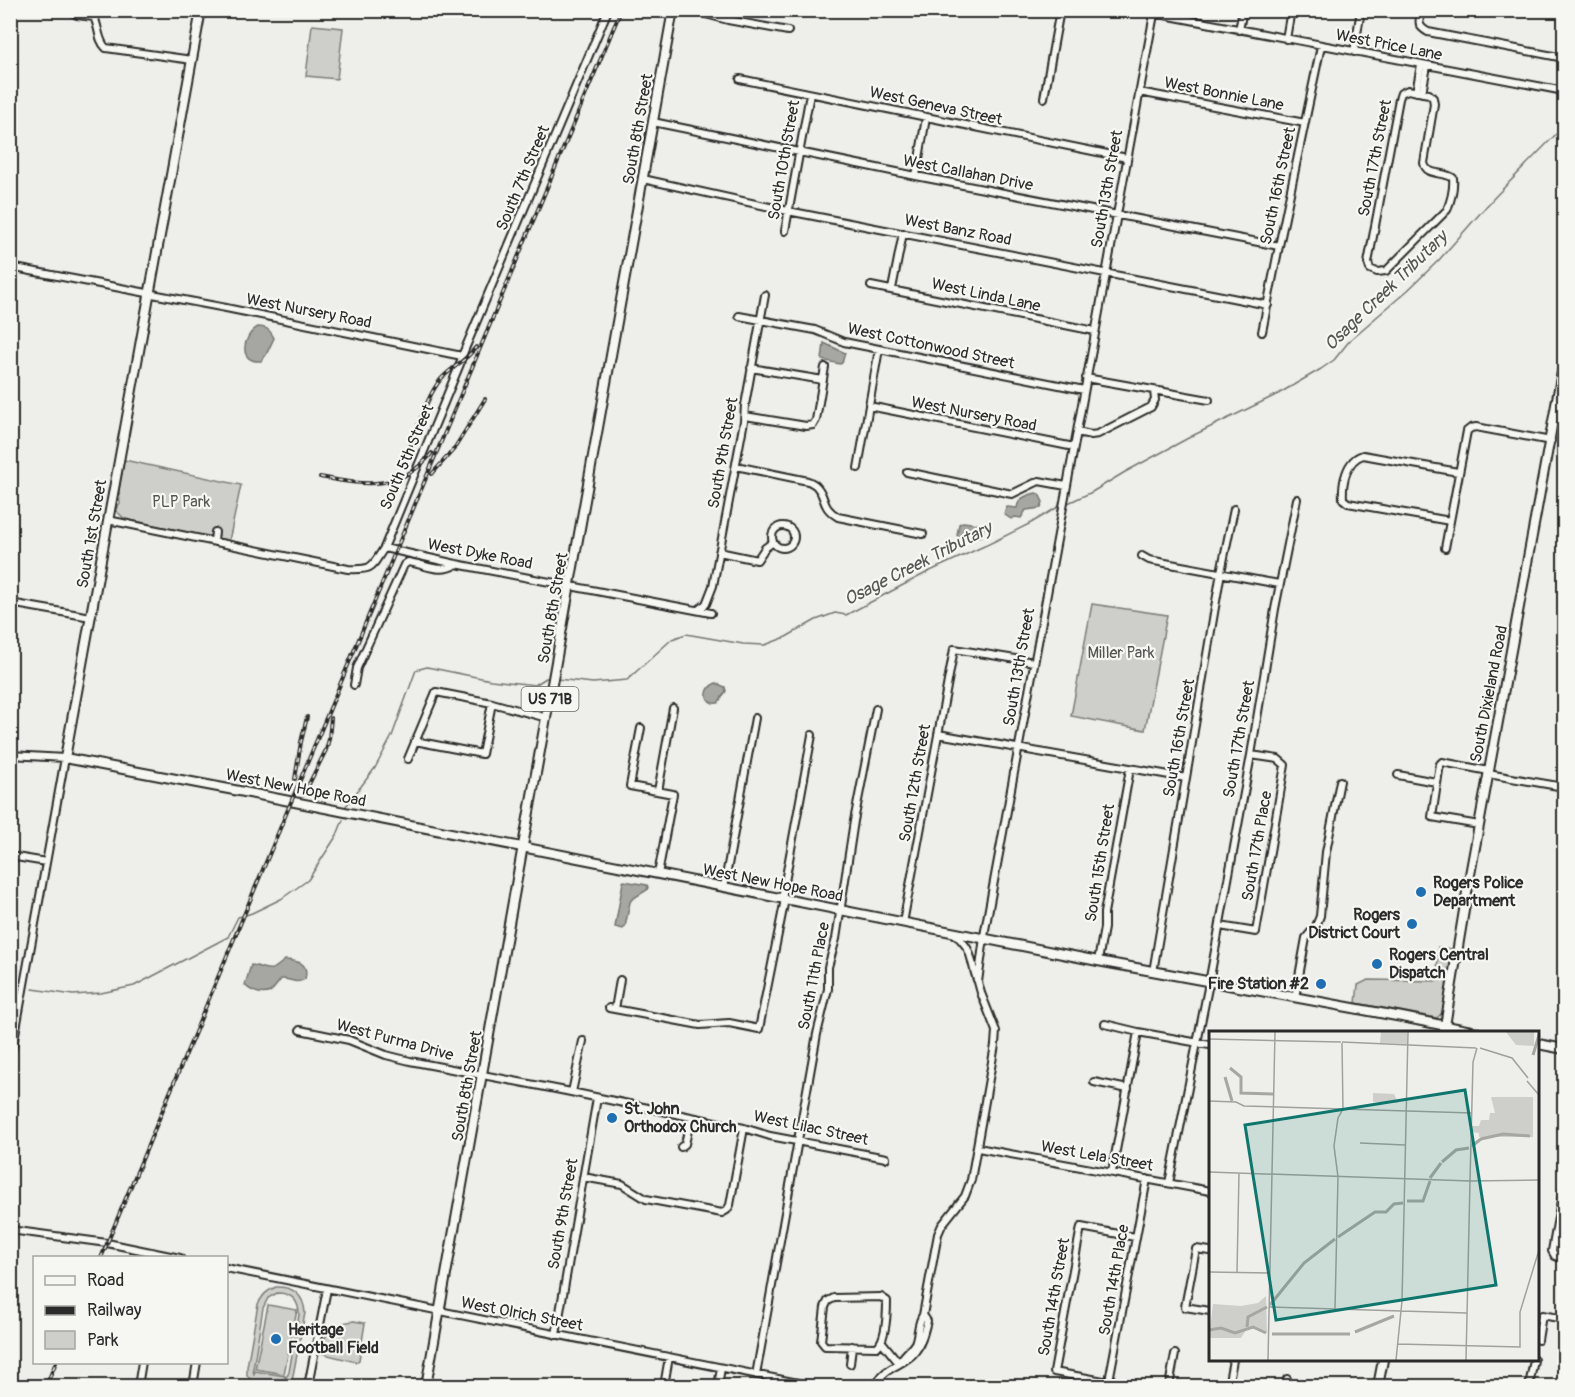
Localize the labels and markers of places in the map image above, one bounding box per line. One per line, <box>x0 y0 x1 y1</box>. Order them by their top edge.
place label: Rogers Police Department <box>1433 873 1524 911</box>
marker: Rogers Police Department <box>1414 885 1428 899</box>
place label: Rogers District Court <box>1308 905 1401 943</box>
marker: Rogers District Court <box>1405 917 1419 931</box>
place label: Rogers Central Dispatch <box>1389 945 1489 983</box>
marker: Rogers Central Dispatch <box>1370 957 1384 971</box>
place label: Fire Station #2 <box>1208 974 1309 994</box>
marker: Fire Station #2 <box>1314 977 1328 991</box>
place label: St. John Orthodox Church <box>624 1099 737 1137</box>
marker: St. John Orthodox Church <box>605 1111 619 1125</box>
place label: Heritage Football Field <box>288 1320 379 1358</box>
marker: Heritage Football Field <box>269 1332 283 1346</box>

